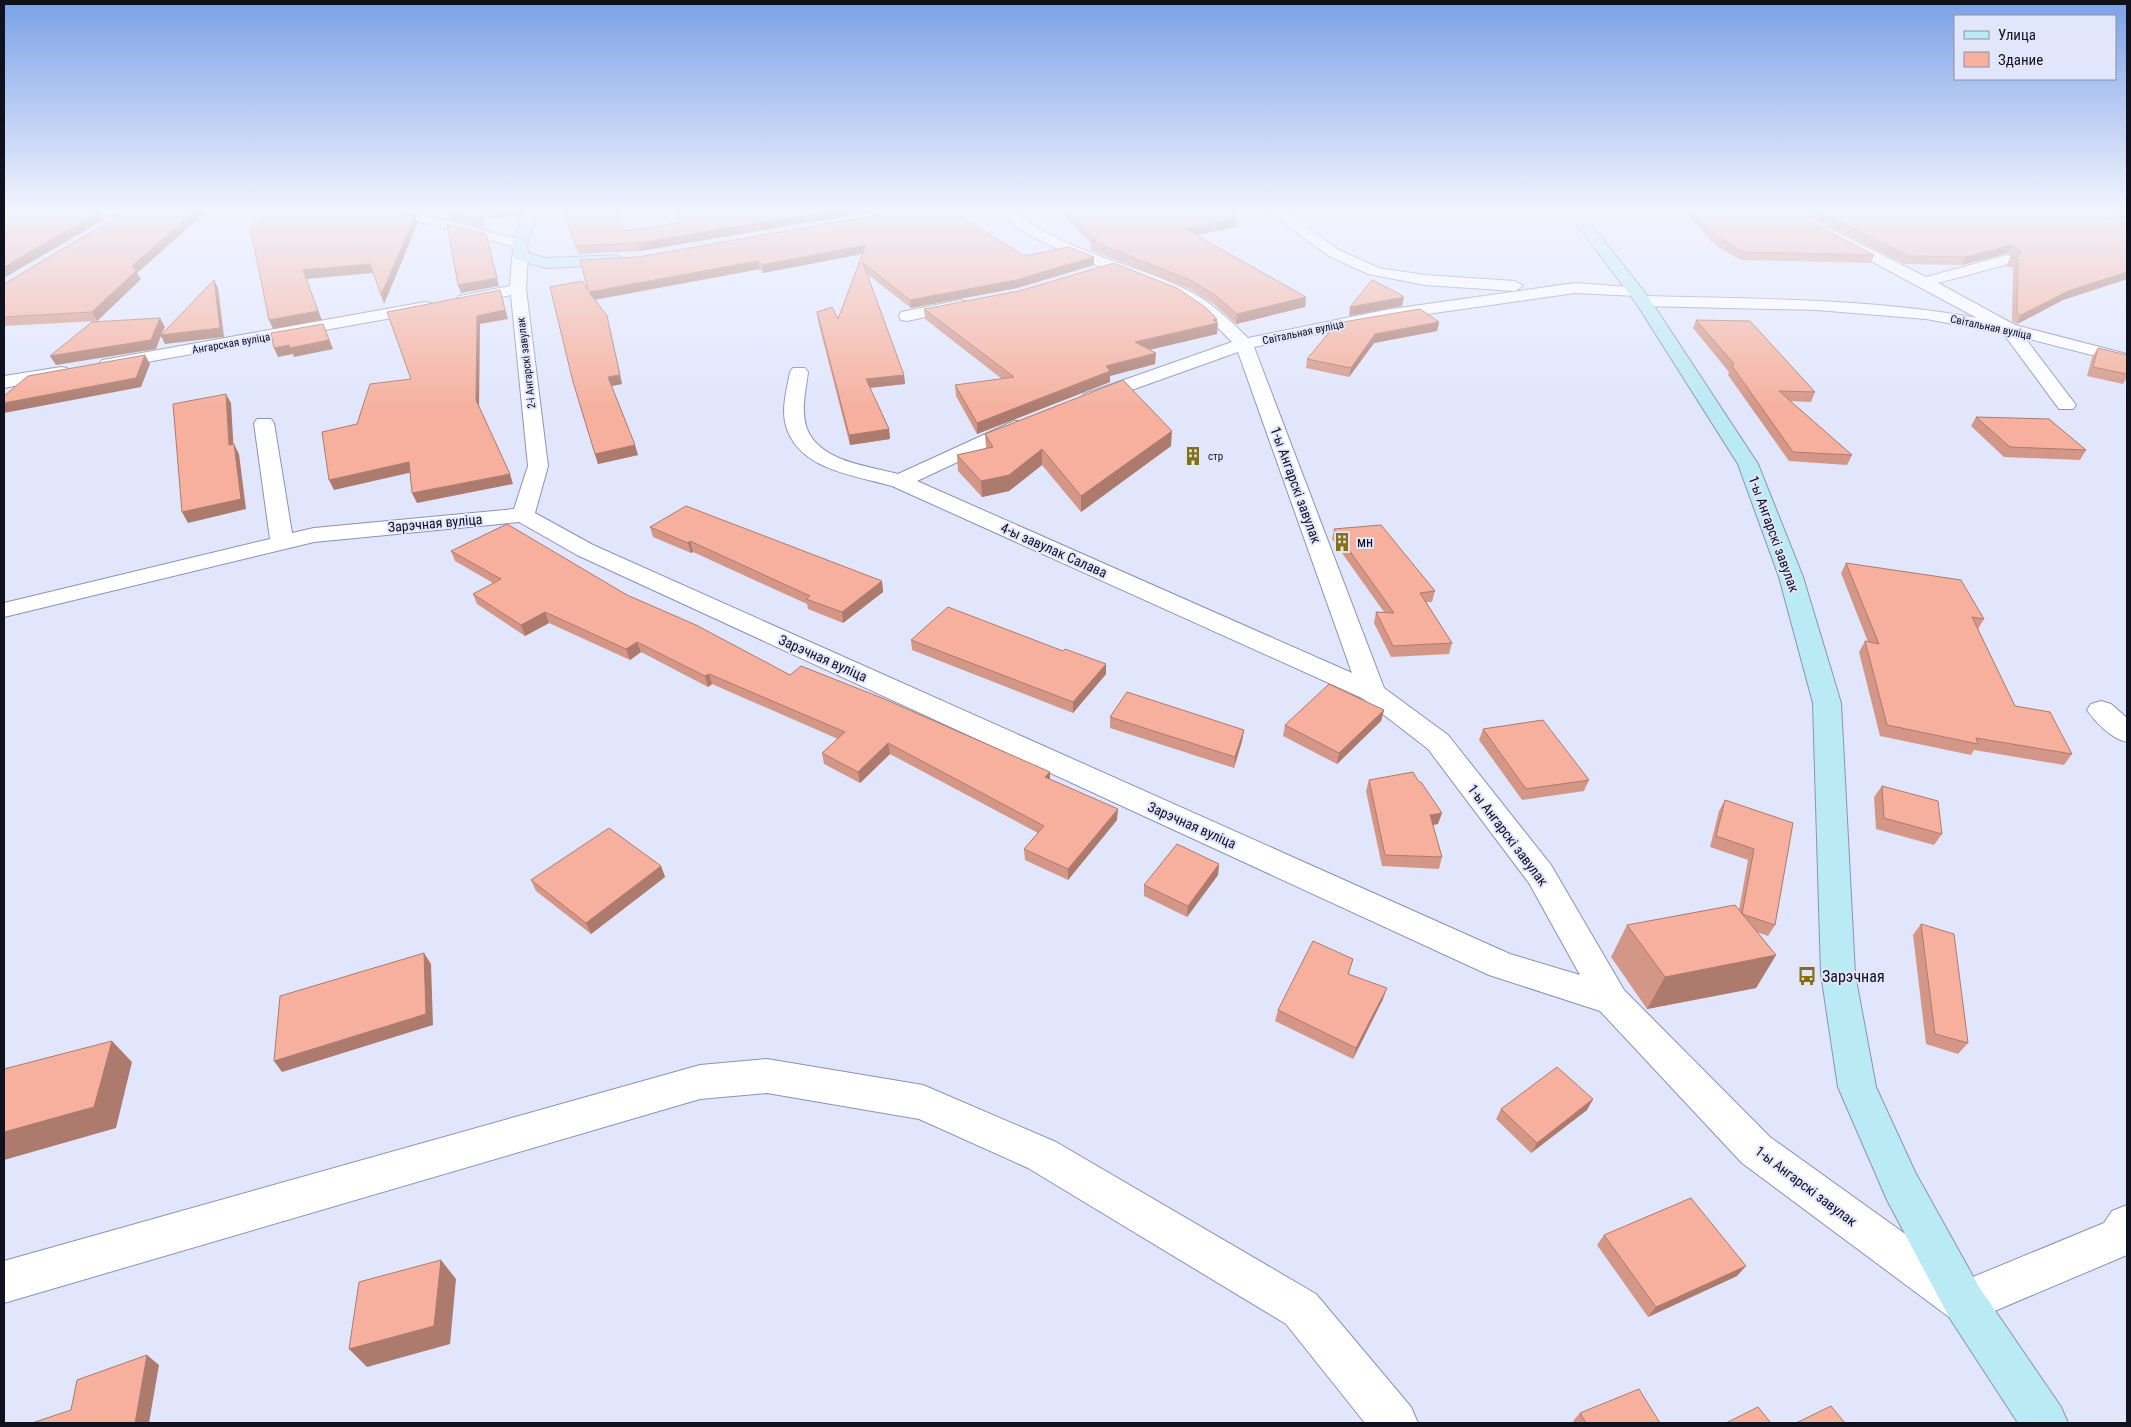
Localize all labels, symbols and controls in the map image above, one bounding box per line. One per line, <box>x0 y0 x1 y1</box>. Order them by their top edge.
legend <box>1954 15 2116 80</box>
text: Улица <box>1998 26 2036 44</box>
text: Здание <box>1998 51 2043 69</box>
street label: Світальная вуліца <box>1949 313 2033 342</box>
street label: 2-і Ангарскі завулак <box>514 316 539 409</box>
street label: Світальная вуліца <box>1261 318 1345 347</box>
street label: Ангарская вуліца <box>191 330 271 357</box>
street label: 1-ы Ангарскі завулак <box>1267 425 1325 546</box>
building icon: стр <box>1182 445 1204 467</box>
place label: стр <box>1208 450 1223 463</box>
street label: 1-ы Ангарскі завулак <box>1745 474 1803 595</box>
street label: Зарэчная вуліца <box>387 511 483 535</box>
street label: 4-ы завулак Салава <box>998 519 1110 581</box>
building icon: мн <box>1331 531 1353 553</box>
place label: мн <box>1357 534 1373 550</box>
street label: Зарэчная вуліца <box>776 631 870 685</box>
street label: 1-ы Ангарскі завулак <box>1465 781 1552 889</box>
street label: Зарэчная вуліца <box>1145 798 1239 852</box>
bus stop icon: Зарэчная <box>1796 965 1818 987</box>
place label: Зарэчная <box>1822 967 1885 986</box>
street label: 1-ы Ангарскі завулак <box>1752 1143 1860 1230</box>

